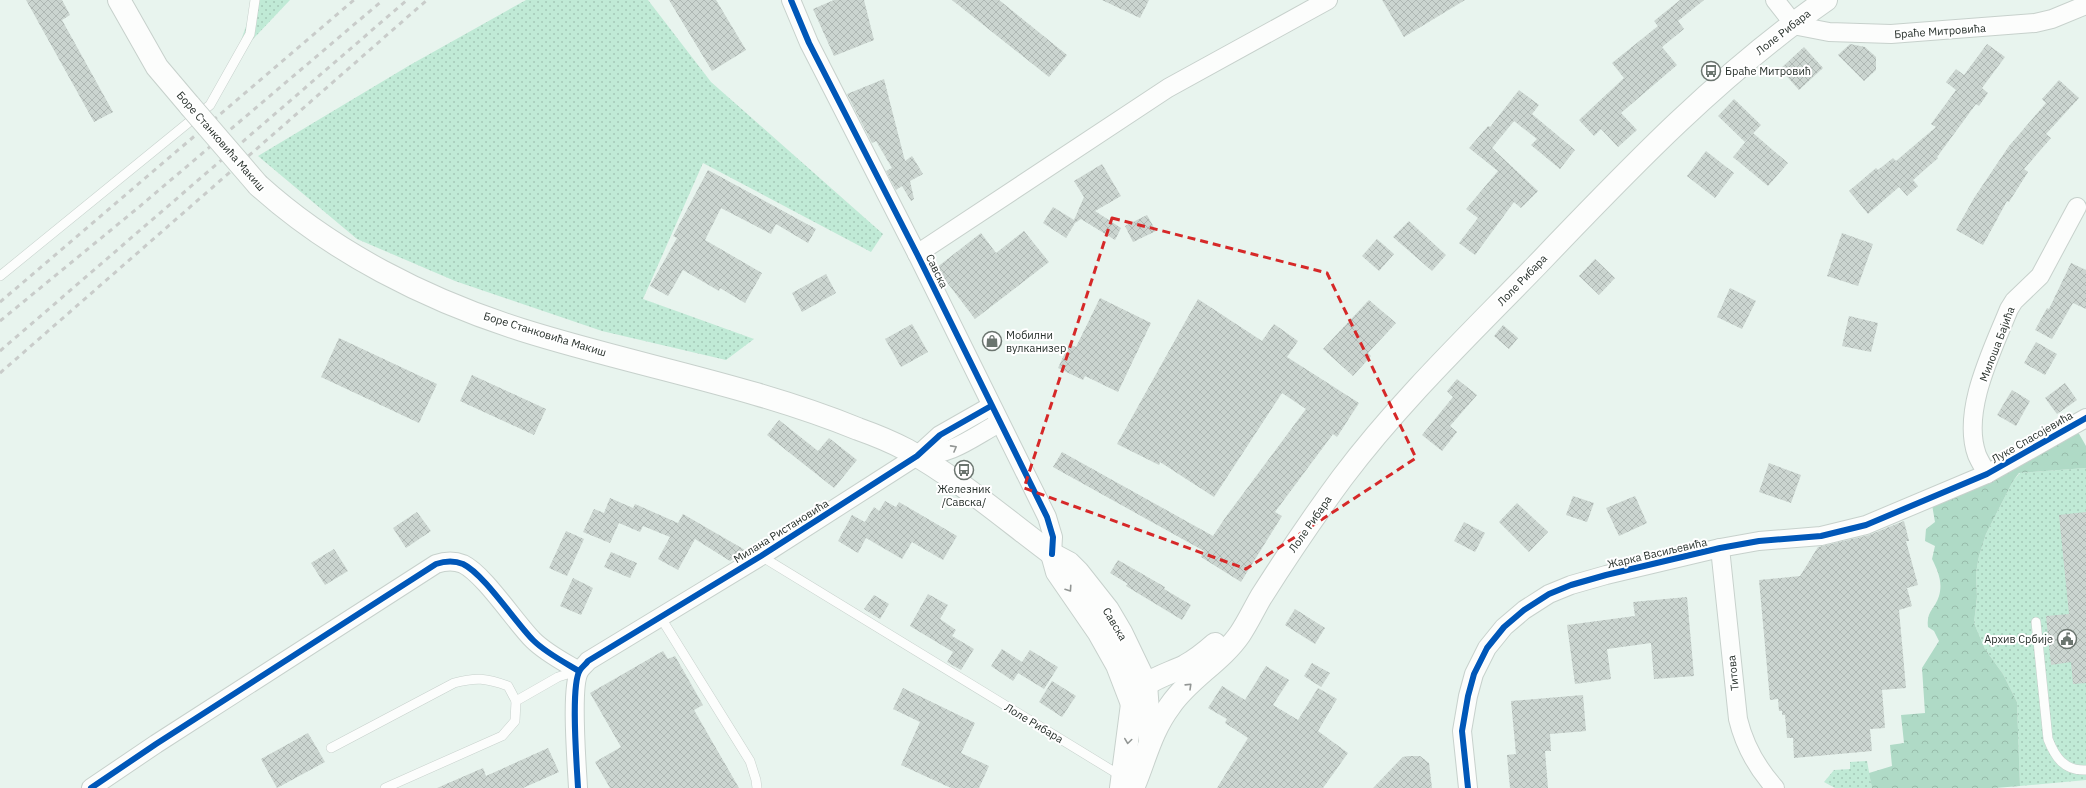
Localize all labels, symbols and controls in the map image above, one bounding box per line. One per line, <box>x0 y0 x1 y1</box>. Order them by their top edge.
street label: Лоле Рибара <box>1753 6 1813 58</box>
street label: Браће Митровића <box>1894 21 1986 41</box>
bus stop icon: Браће Митровић <box>1700 60 1722 82</box>
place label: Браће Митровић <box>1725 64 1811 78</box>
street label: Боре Станковића Макиш <box>174 88 268 194</box>
street label: Лоле Рибара <box>1494 251 1550 309</box>
street label: Савска <box>923 252 951 290</box>
street label: Милоша Бајића <box>1976 304 2018 383</box>
street label: Боре Станковића Макиш <box>482 309 608 359</box>
place label: Мобилни вулканизер <box>1006 328 1066 355</box>
shop icon: Мобилни вулканизер <box>981 330 1003 352</box>
street label: Луке Спасојевића <box>1989 408 2075 466</box>
one-way arrow <box>950 446 958 453</box>
bus stop icon: Железник /Савска/ <box>953 459 975 481</box>
place label: Железник /Савска/ <box>937 482 991 509</box>
street label: Лоле Рибара <box>1285 493 1335 555</box>
street label: Милана Ристановића <box>731 496 831 566</box>
street label: Жарка Васиљевића <box>1606 535 1708 571</box>
one-way arrow <box>1064 584 1071 591</box>
street label: Савска <box>1100 605 1130 643</box>
public building icon: Архив Србије <box>2056 628 2078 650</box>
place label: Архив Србије <box>1984 632 2053 646</box>
street label: Титова <box>1724 655 1742 691</box>
one-way arrow <box>1184 683 1192 690</box>
street label: Лоле Рибара <box>1002 700 1066 746</box>
one-way arrow <box>1124 738 1133 744</box>

